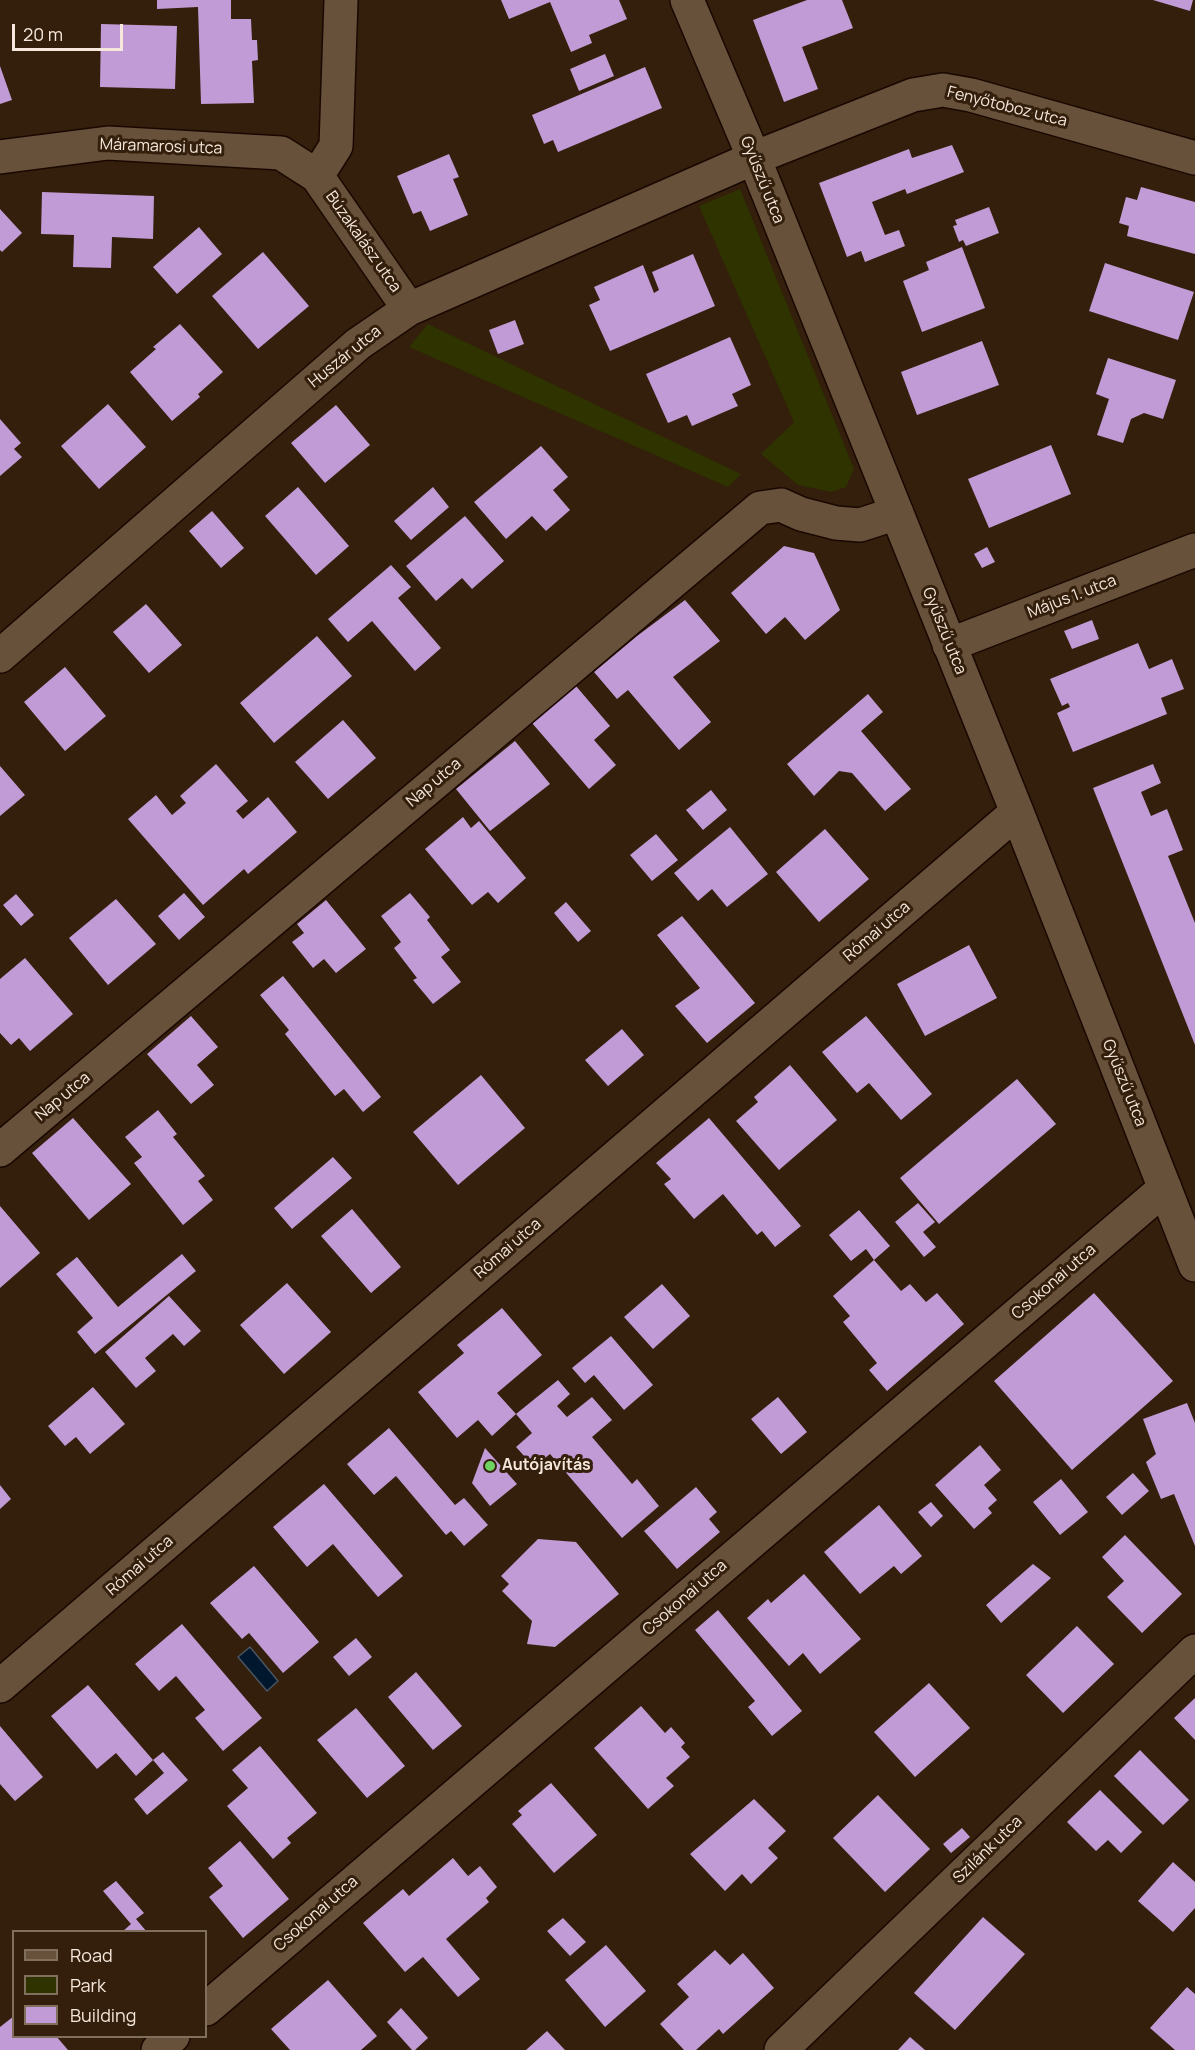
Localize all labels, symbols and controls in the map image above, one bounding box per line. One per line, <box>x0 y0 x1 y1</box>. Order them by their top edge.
scale bar <box>15 12 126 50</box>
text: 20 m <box>23 22 63 46</box>
street label: Fenyőtoboz utca <box>945 83 1069 131</box>
street label: Gyűszű utca <box>736 134 788 226</box>
street label: Máramarosi utca <box>99 135 223 159</box>
street label: Búzakalász utca <box>321 188 405 296</box>
street label: Huszár utca <box>305 322 385 392</box>
street label: Május 1. utca <box>1025 571 1119 623</box>
street label: Gyűszű utca <box>918 585 970 677</box>
street label: Nap utca <box>403 754 465 812</box>
street label: Római utca <box>840 898 914 966</box>
street label: Gyűszű utca <box>1098 1037 1150 1129</box>
street label: Nap utca <box>32 1068 94 1126</box>
street label: Római utca <box>471 1215 545 1283</box>
street label: Csokonai utca <box>1008 1240 1100 1324</box>
place label: Autójavítás <box>502 1456 591 1476</box>
marker: Autójavítás <box>483 1459 497 1473</box>
street label: Római utca <box>103 1532 177 1600</box>
street label: Csokonai utca <box>639 1556 731 1640</box>
street label: Szilánk utca <box>949 1812 1027 1888</box>
street label: Csokonai utca <box>270 1872 362 1956</box>
legend <box>12 1930 207 2038</box>
text: Road <box>70 1943 113 1967</box>
text: Park <box>70 1973 106 1997</box>
text: Building <box>70 2003 136 2027</box>

